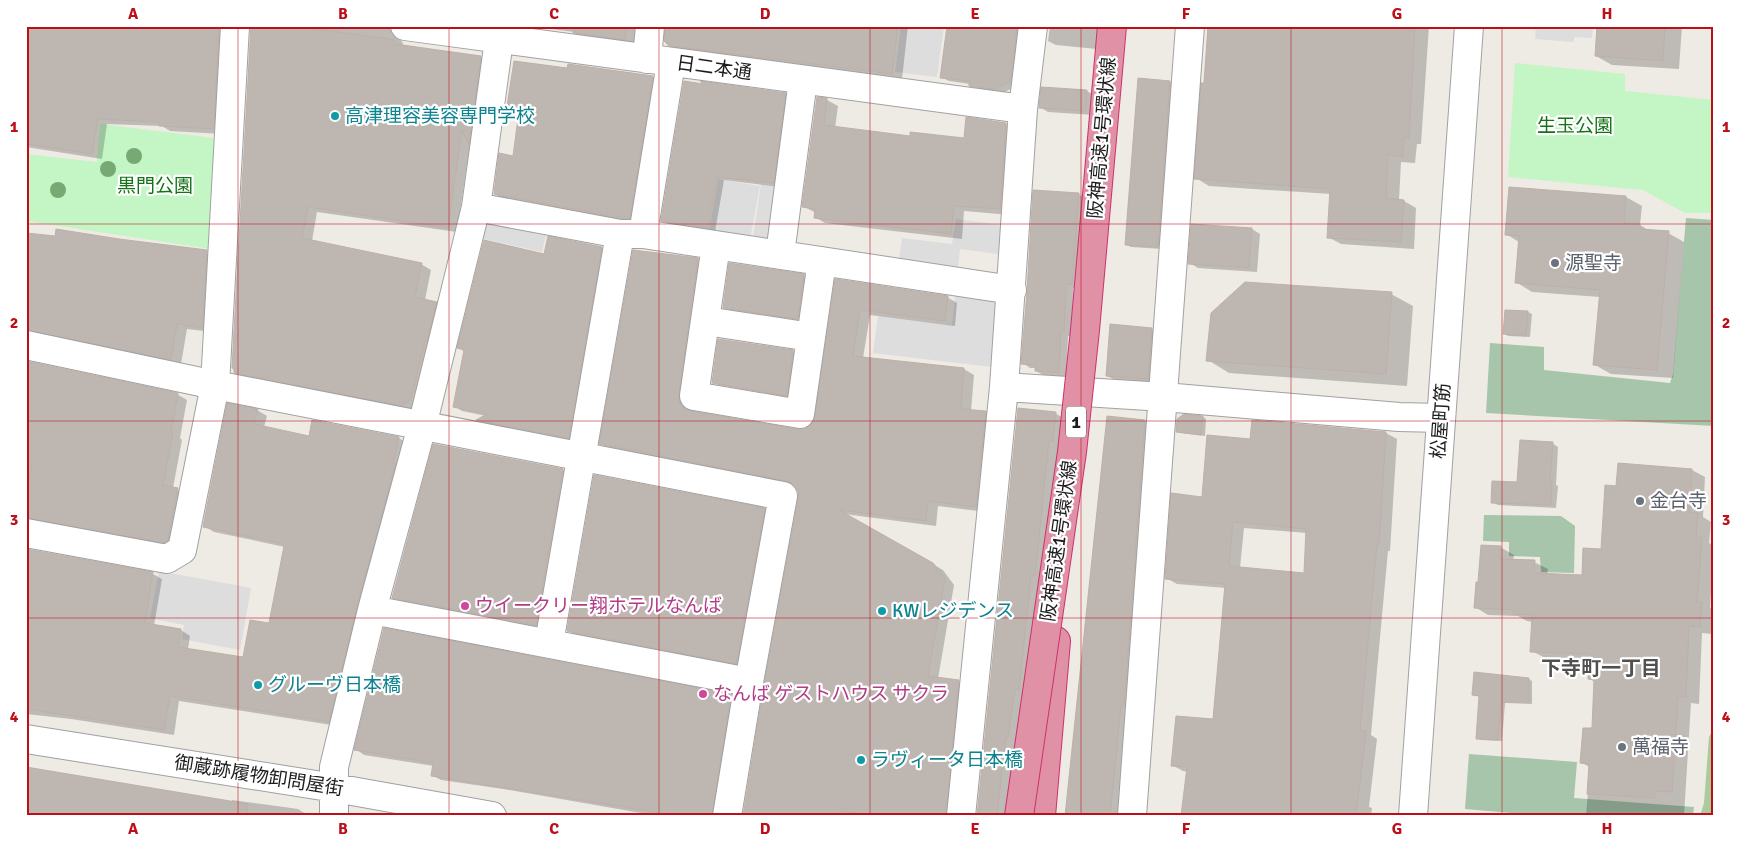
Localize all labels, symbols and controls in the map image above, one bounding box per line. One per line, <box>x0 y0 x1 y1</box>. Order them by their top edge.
text: A <box>128 4 139 24</box>
text: B <box>338 4 348 24</box>
text: C <box>549 4 559 24</box>
text: D <box>760 4 771 24</box>
text: E <box>970 4 980 24</box>
text: F <box>1182 4 1191 24</box>
text: G <box>1392 4 1402 24</box>
text: H <box>1602 4 1612 24</box>
street label: 日二本通 <box>675 51 753 85</box>
street label: 阪神高速1号環状線 <box>1083 56 1121 220</box>
place label: 高津理容美容専門学校 <box>345 104 535 128</box>
marker: 高津理容美容専門学校 <box>329 110 341 122</box>
park label: 生玉公園 <box>1537 114 1613 138</box>
text: 1 <box>10 117 19 137</box>
text: 1 <box>1722 117 1731 137</box>
park label: 黒門公園 <box>117 174 193 198</box>
place label: 源聖寺 <box>1565 251 1622 275</box>
marker: 源聖寺 <box>1549 257 1561 269</box>
text: 2 <box>10 313 18 333</box>
text: 2 <box>1722 313 1730 333</box>
street label: 松屋町筋 <box>1426 382 1456 460</box>
road number: 1 <box>1066 407 1086 438</box>
street label: 阪神高速1号環状線 <box>1036 459 1082 623</box>
place label: 金台寺 <box>1650 489 1707 513</box>
marker: 金台寺 <box>1634 495 1646 507</box>
text: 3 <box>10 510 18 530</box>
text: 3 <box>1722 510 1730 530</box>
place label: ウイークリー翔ホテルなんば <box>475 594 722 618</box>
place label: KWレジデンス <box>892 599 1014 623</box>
marker: ウイークリー翔ホテルなんば <box>459 600 471 612</box>
marker: KWレジデンス <box>876 605 888 617</box>
district label: 下寺町一丁目 <box>1541 656 1661 681</box>
place label: グルーヴ日本橋 <box>268 673 401 697</box>
marker: グルーヴ日本橋 <box>252 679 264 691</box>
place label: なんば ゲストハウス サクラ <box>713 682 949 706</box>
marker: なんば ゲストハウス サクラ <box>697 688 709 700</box>
text: 4 <box>10 707 19 727</box>
text: 4 <box>1722 707 1731 727</box>
place label: 萬福寺 <box>1632 735 1689 759</box>
marker: 萬福寺 <box>1616 741 1628 753</box>
place label: ラヴィータ日本橋 <box>871 748 1023 772</box>
street label: 御蔵跡履物卸問屋街 <box>173 751 345 801</box>
marker: ラヴィータ日本橋 <box>855 754 867 766</box>
text: A <box>128 819 139 839</box>
text: B <box>338 819 348 839</box>
text: C <box>549 819 559 839</box>
text: D <box>760 819 771 839</box>
text: E <box>970 819 980 839</box>
text: F <box>1182 819 1191 839</box>
text: G <box>1392 819 1402 839</box>
text: H <box>1602 819 1612 839</box>

